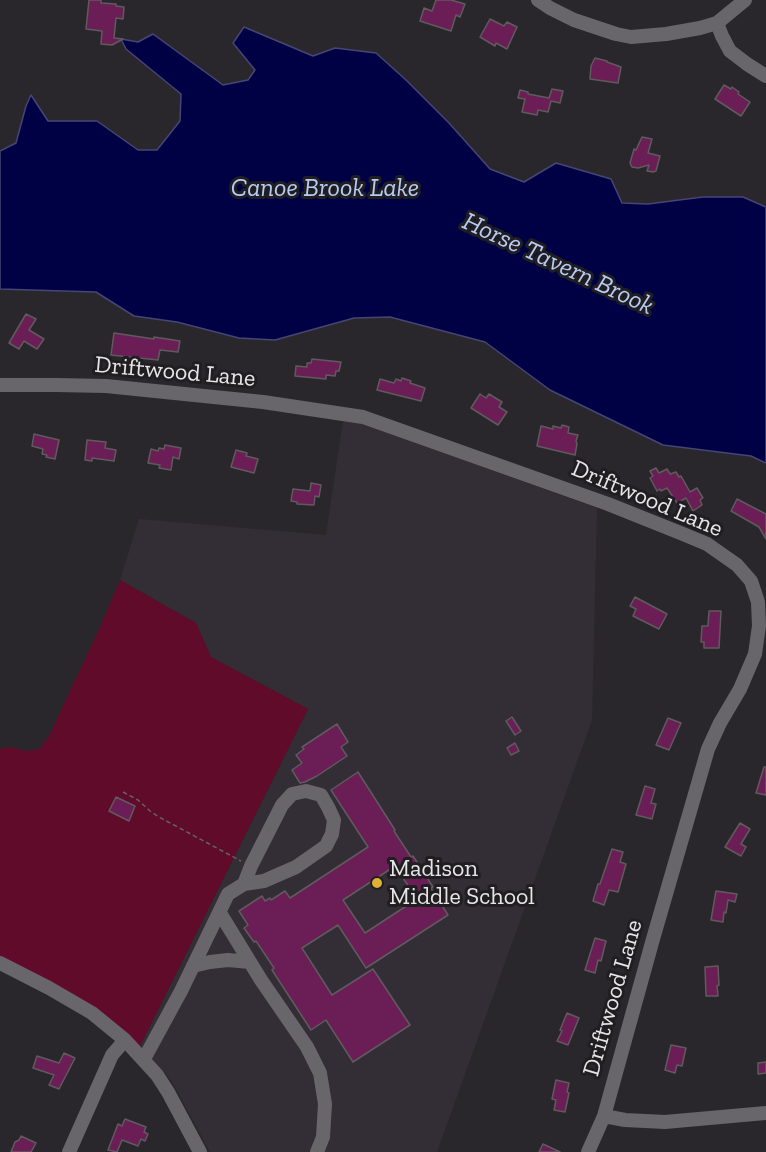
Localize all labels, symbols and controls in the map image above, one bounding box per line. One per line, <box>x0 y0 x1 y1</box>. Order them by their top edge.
water label: Canoe Brook Lake <box>231 173 419 205</box>
water label: Horse Tavern Brook <box>457 206 659 322</box>
street label: Driftwood Lane <box>93 351 257 393</box>
street label: Driftwood Lane <box>567 454 727 544</box>
place label: Madison Middle School <box>389 855 535 911</box>
marker: Madison Middle School <box>370 876 384 890</box>
street label: Driftwood Lane <box>577 916 649 1080</box>

